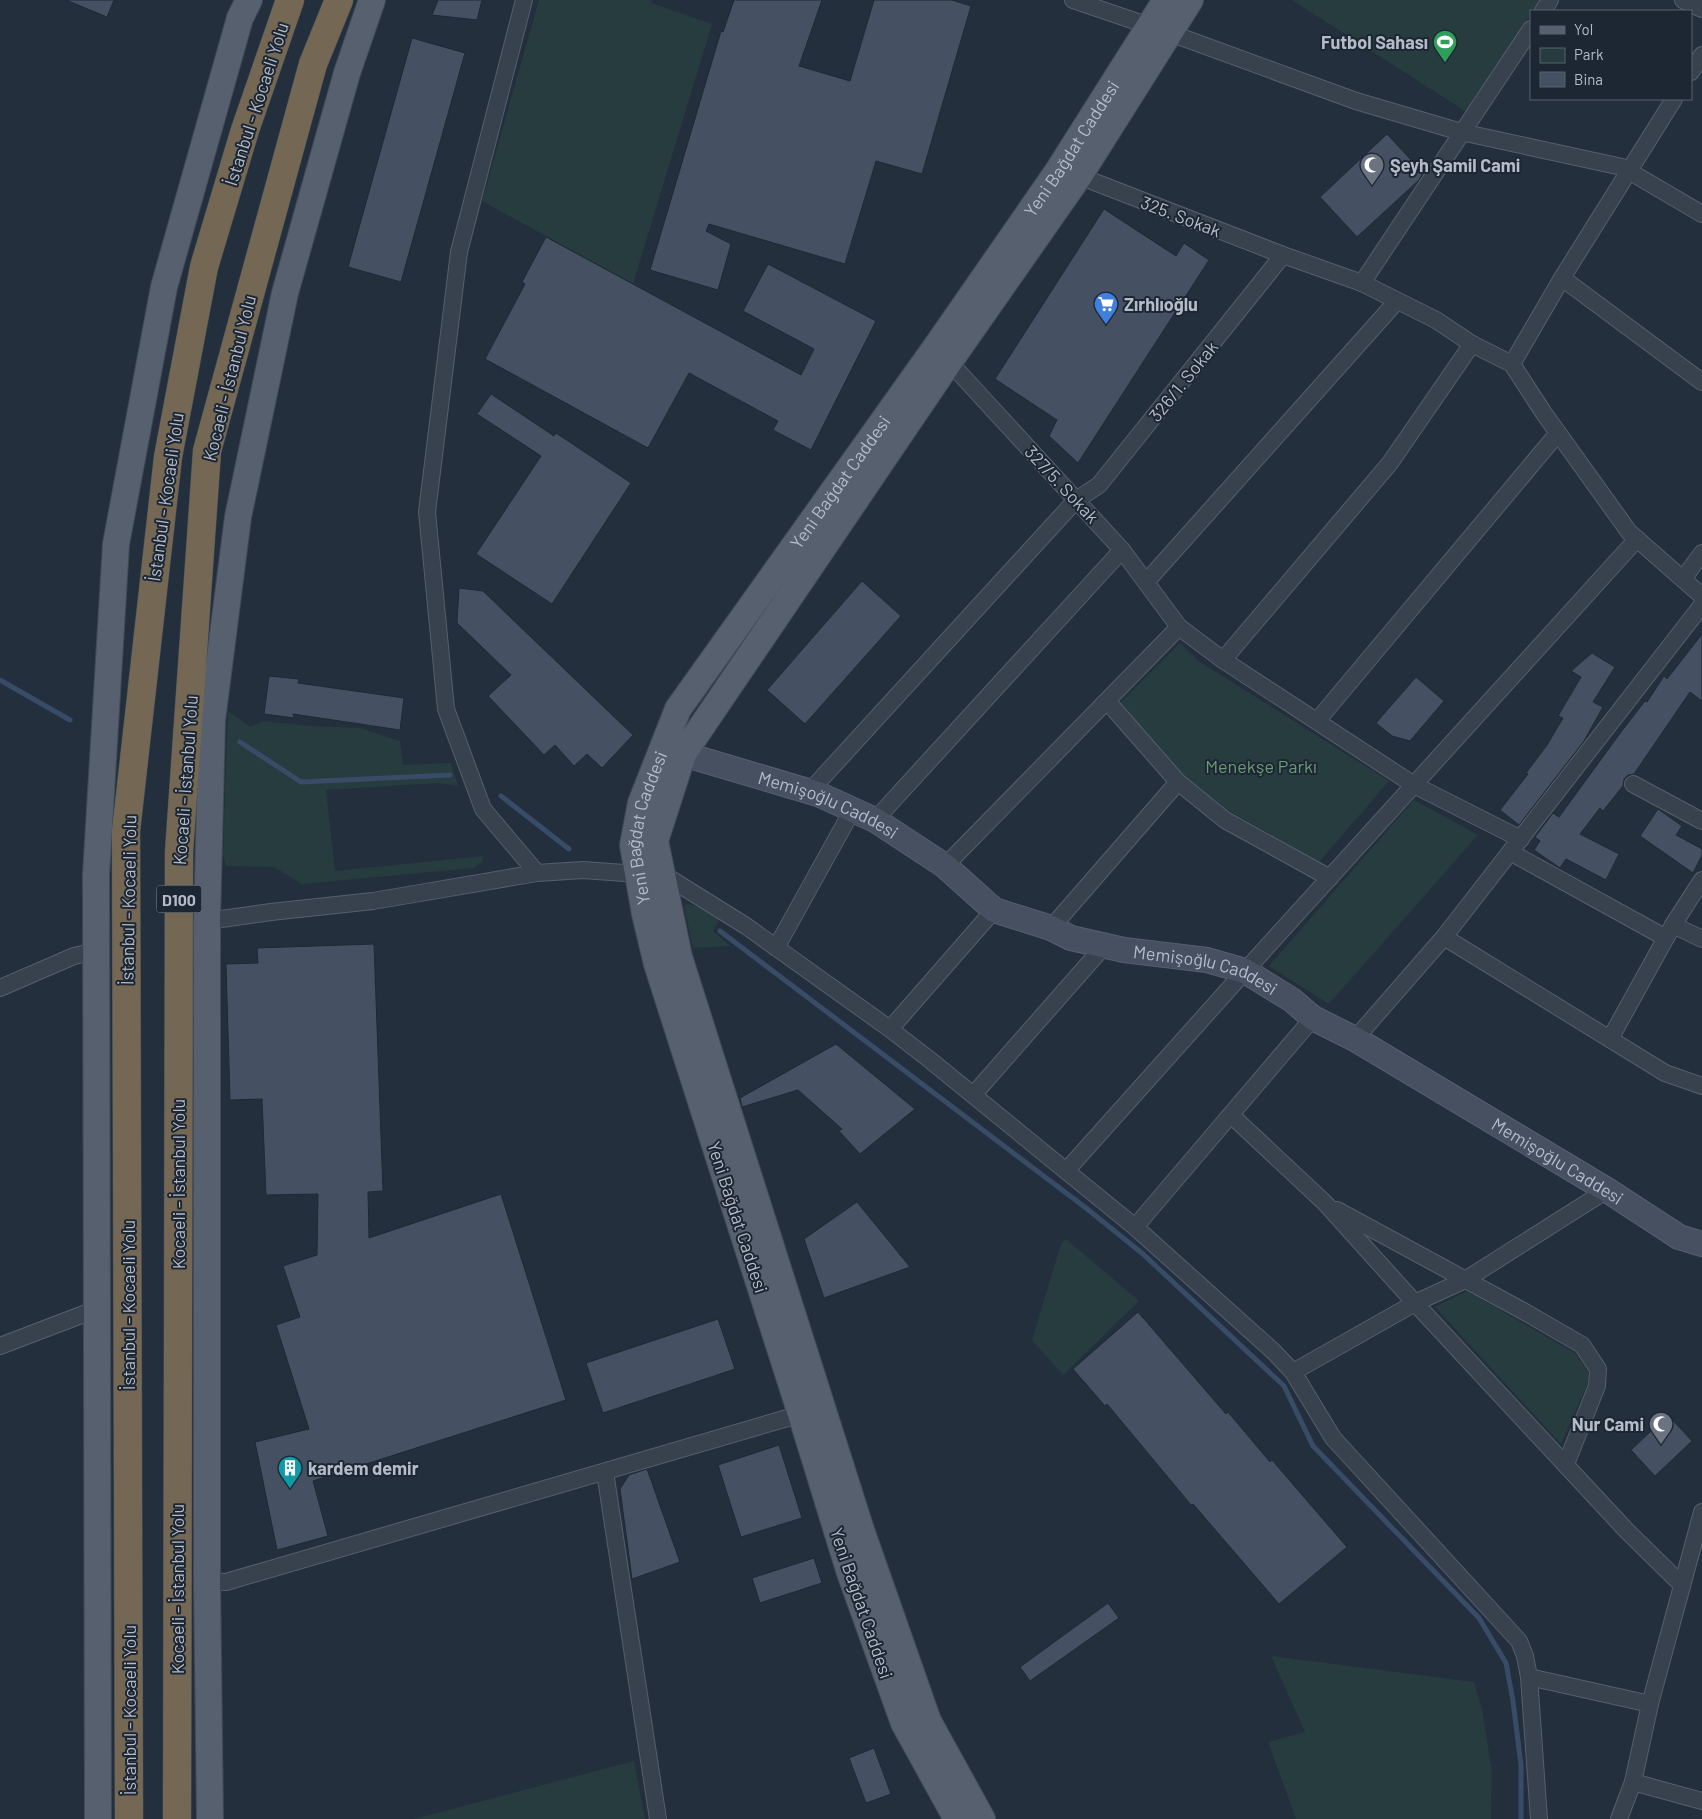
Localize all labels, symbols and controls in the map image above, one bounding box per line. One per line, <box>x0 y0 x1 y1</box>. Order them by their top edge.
legend <box>1530 10 1692 100</box>
street label: İstanbul - Kocaeli Yolu <box>219 20 293 188</box>
text: Yol <box>1574 20 1593 38</box>
sports icon: Futbol Sahası <box>1432 29 1458 63</box>
place label: Futbol Sahası <box>1321 31 1428 53</box>
text: Park <box>1574 45 1604 63</box>
text: Bina <box>1574 70 1603 88</box>
street label: Yeni Bağdat Caddesi <box>1019 76 1123 221</box>
mosque icon: Şeyh Şamil Cami <box>1359 152 1385 186</box>
place label: Şeyh Şamil Cami <box>1390 154 1520 176</box>
street label: 325. Sokak <box>1138 191 1224 241</box>
supermarket icon: Zırhlıoğlu <box>1093 291 1119 325</box>
street label: Kocaeli - İstanbul Yolu <box>198 293 260 463</box>
place label: Zırhlıoğlu <box>1124 293 1198 315</box>
street label: 326/1. Sokak <box>1144 336 1222 426</box>
street label: İstanbul - Kocaeli Yolu <box>142 411 188 583</box>
street label: Yeni Bağdat Caddesi <box>785 411 895 553</box>
street label: 327/5. Sokak <box>1020 440 1104 528</box>
street label: Kocaeli - İstanbul Yolu <box>168 694 202 866</box>
street label: Yeni Bağdat Caddesi <box>622 748 671 906</box>
park label: Menekşe Parkı <box>1205 755 1317 777</box>
street label: Memişoğlu Caddesi <box>756 766 902 843</box>
street label: İstanbul - Kocaeli Yolu <box>116 815 140 985</box>
road number: D100 <box>156 886 202 912</box>
street label: Memişoğlu Caddesi <box>1132 940 1282 999</box>
street label: Kocaeli - İstanbul Yolu <box>167 1099 189 1269</box>
street label: Memişoğlu Caddesi <box>1488 1113 1628 1209</box>
street label: Yeni Bağdat Caddesi <box>703 1138 773 1296</box>
street label: İstanbul - Kocaeli Yolu <box>117 1220 139 1390</box>
mosque icon: Nur Cami <box>1648 1411 1674 1445</box>
place label: Nur Cami <box>1572 1413 1644 1435</box>
building icon: kardem demir <box>277 1455 303 1489</box>
place label: kardem demir <box>308 1457 419 1479</box>
street label: Kocaeli - İstanbul Yolu <box>166 1504 188 1674</box>
street label: Yeni Bağdat Caddesi <box>826 1525 898 1681</box>
street label: İstanbul - Kocaeli Yolu <box>118 1625 140 1795</box>

